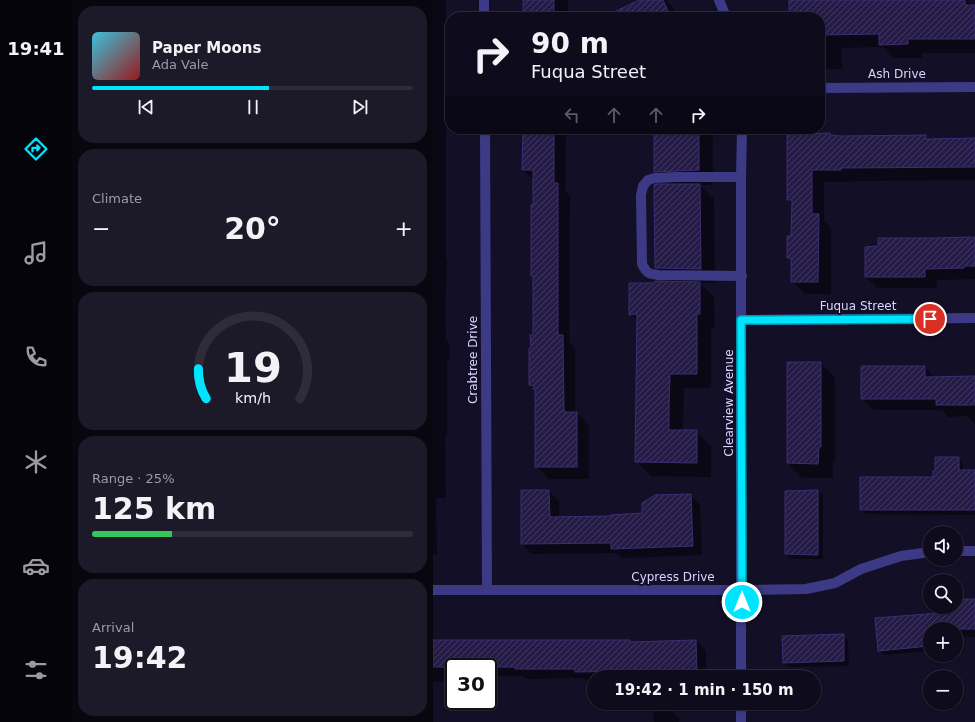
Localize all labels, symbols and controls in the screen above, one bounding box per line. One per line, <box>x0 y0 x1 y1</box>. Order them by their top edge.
text: 90 m <box>531 27 609 60</box>
icon: right <box>465 28 517 80</box>
text: 19:41 <box>7 38 65 59</box>
text: Paper Moons <box>152 39 261 57</box>
text: Ada Vale <box>152 57 208 72</box>
text: Fuqua Street <box>531 61 646 82</box>
street label: Ash Drive <box>868 67 926 81</box>
icon: previous <box>135 96 157 118</box>
icon: pause <box>242 96 264 118</box>
icon: next <box>349 96 371 118</box>
icon: left <box>561 104 583 126</box>
icon: ahead <box>603 104 625 126</box>
icon: ahead <box>645 104 667 126</box>
icon: right <box>687 104 709 126</box>
icon: directions <box>22 135 50 163</box>
text: Climate <box>92 191 142 206</box>
text: 20° <box>224 211 281 246</box>
text: − <box>92 216 110 241</box>
text: + <box>395 216 413 241</box>
icon: music <box>22 239 50 267</box>
street label: Fuqua Street <box>820 299 897 313</box>
pin <box>913 302 947 336</box>
icon: arrive <box>919 308 941 330</box>
street label: Crabtree Drive <box>466 316 480 404</box>
icon: phone <box>22 343 50 371</box>
text: 19 <box>224 343 281 392</box>
street label: Clearview Avenue <box>722 349 736 457</box>
text: km/h <box>234 390 271 406</box>
icon: climate <box>22 448 50 476</box>
text: Range · 25% <box>92 471 175 486</box>
text: 125 km <box>92 491 216 526</box>
map controls <box>923 526 963 710</box>
button: sound <box>923 526 963 566</box>
icon: car <box>22 552 50 580</box>
street label: Cypress Drive <box>631 570 715 584</box>
button: search <box>923 574 963 614</box>
position arrow <box>721 581 763 623</box>
text: Arrival <box>92 620 134 635</box>
button: + <box>923 622 963 662</box>
text: 19:42 <box>92 640 188 675</box>
icon: filters <box>22 656 50 684</box>
speed limit sign: 30 <box>445 658 497 710</box>
button: − <box>923 670 963 710</box>
text: 19:42 · 1 min · 150 m <box>614 681 794 699</box>

